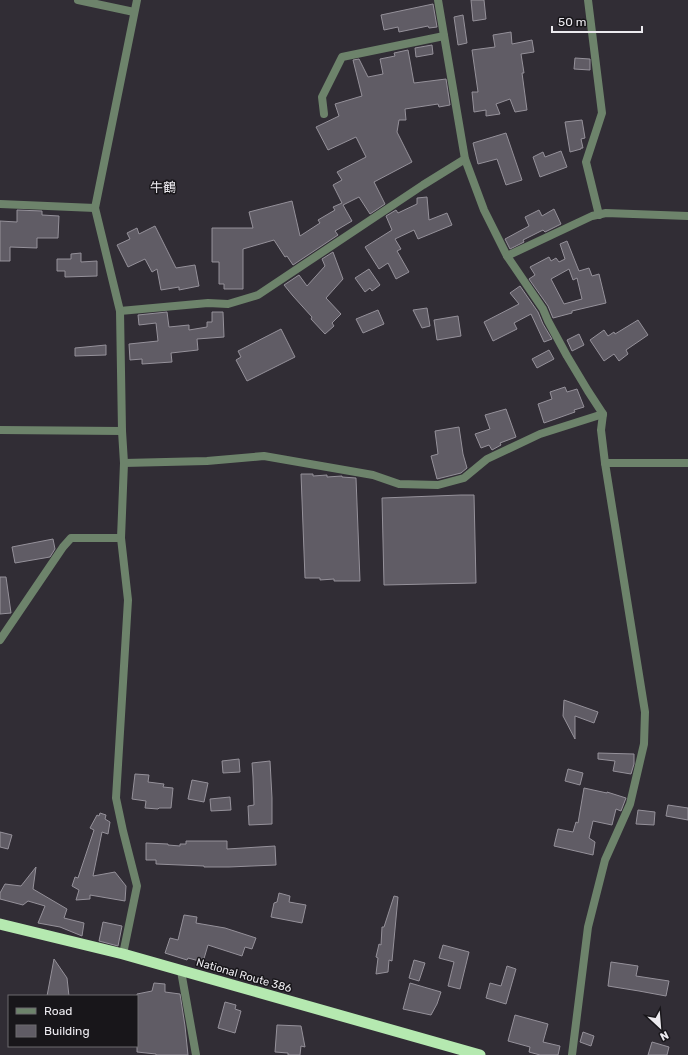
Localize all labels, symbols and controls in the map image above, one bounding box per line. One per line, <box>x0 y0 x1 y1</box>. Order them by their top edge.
scale bar <box>552 8 642 34</box>
text: 50 m <box>558 15 586 29</box>
district label: 牛鶴 <box>150 180 176 195</box>
street label: National Route 386 <box>195 956 293 995</box>
legend <box>8 995 138 1047</box>
text: Road <box>44 1004 72 1018</box>
north arrow <box>640 1007 680 1047</box>
text: Building <box>44 1024 90 1038</box>
text: N <box>658 1028 671 1043</box>

